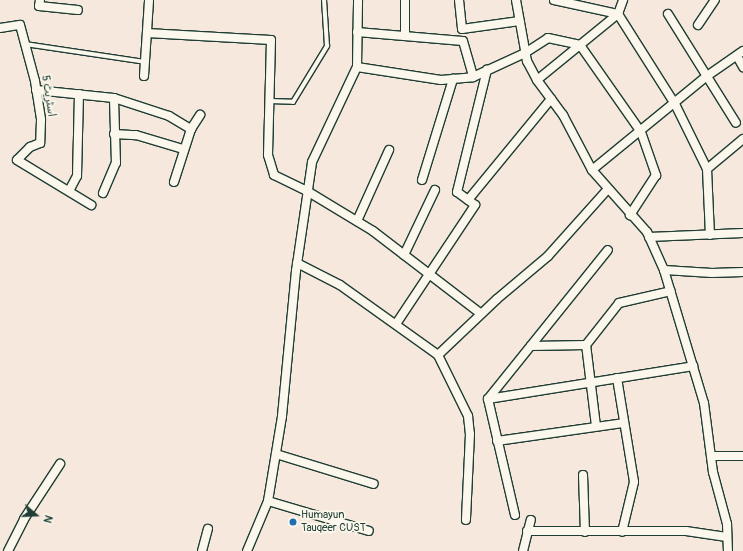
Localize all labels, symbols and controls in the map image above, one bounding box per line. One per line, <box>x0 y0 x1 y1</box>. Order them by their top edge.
street label: اسٹریٹ 5 <box>38 74 58 118</box>
north arrow <box>16 495 56 535</box>
place label: Humayun Tauqeer CUST <box>301 509 366 535</box>
text: N <box>40 513 55 525</box>
marker: Humayun Tauqeer CUST <box>288 517 298 527</box>

